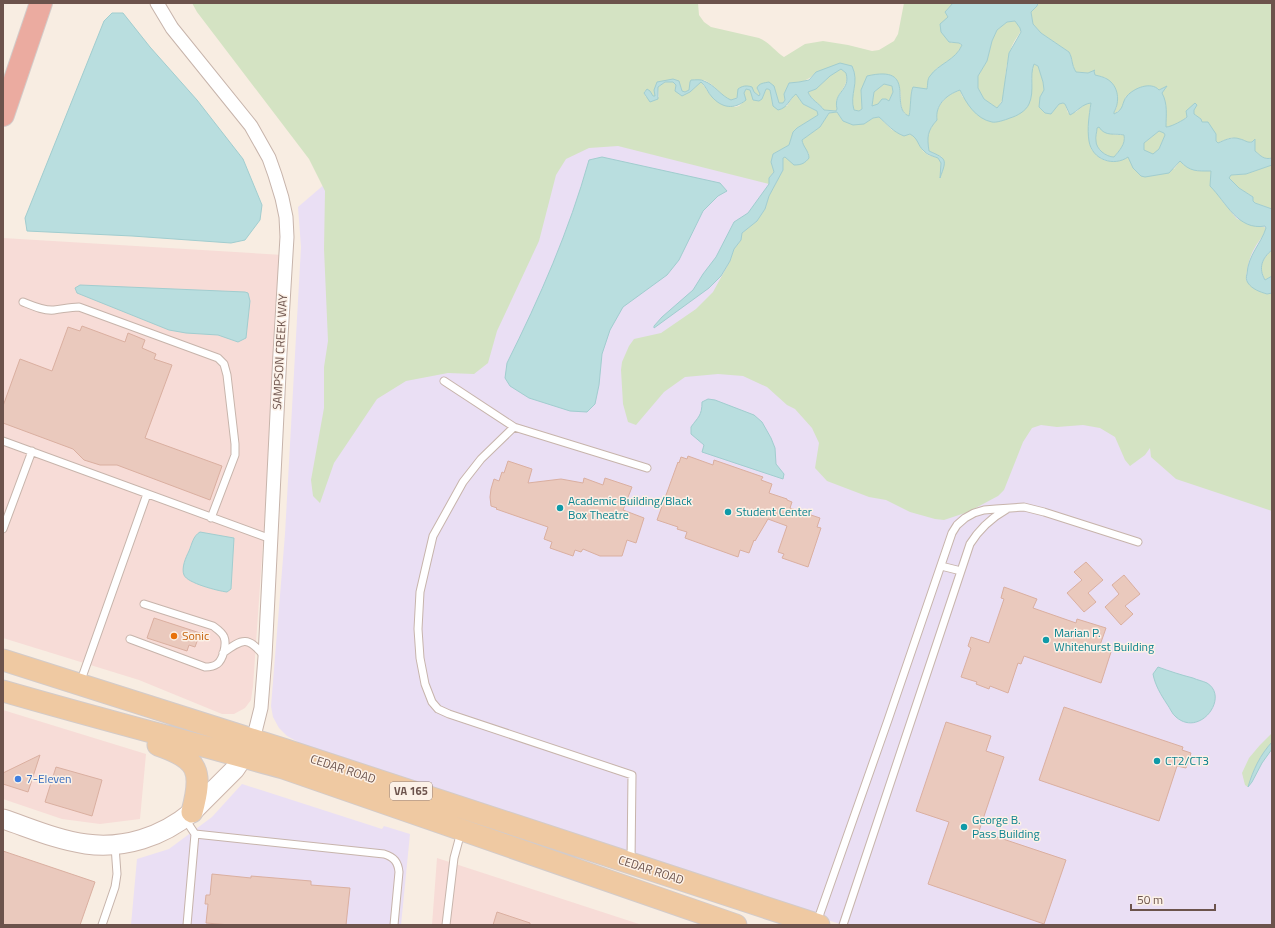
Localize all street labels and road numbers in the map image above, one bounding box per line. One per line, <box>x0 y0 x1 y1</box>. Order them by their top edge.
street label: SAMPSON CREEK WAY <box>267 293 292 410</box>
street label: CEDAR ROAD <box>308 749 379 788</box>
road number: VA 165 <box>390 782 432 800</box>
street label: CEDAR ROAD <box>616 850 687 889</box>

